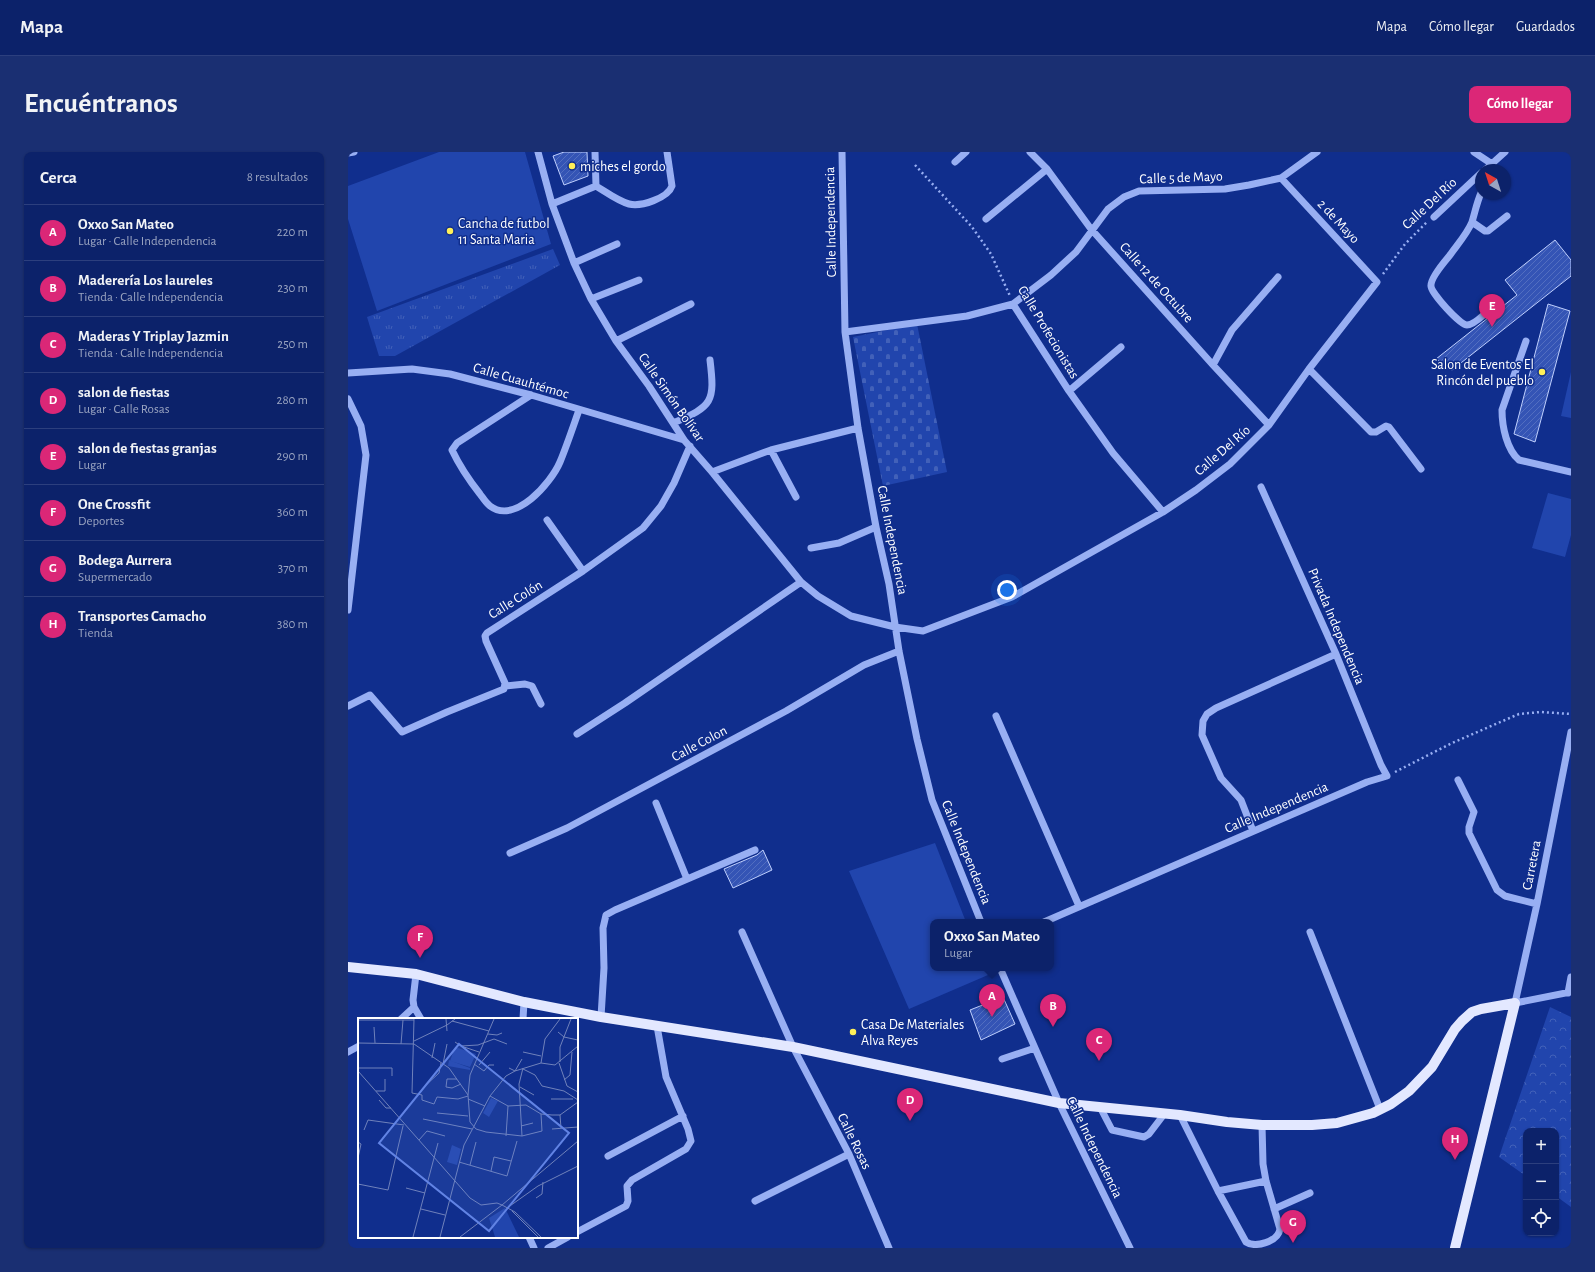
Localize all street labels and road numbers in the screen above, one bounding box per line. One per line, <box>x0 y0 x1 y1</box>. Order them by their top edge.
street label: Calle Independencia <box>823 166 839 278</box>
street label: Calle 5 de Mayo <box>1139 170 1223 186</box>
street label: Calle Del Río <box>1400 175 1460 232</box>
street label: 2 de Mayo <box>1315 197 1362 246</box>
street label: Calle 12 de Octubre <box>1117 240 1196 326</box>
street label: Calle Profecionistas <box>1015 284 1081 381</box>
street label: Calle Simón Bolívar <box>635 351 707 445</box>
street label: Calle Cuauhtémoc <box>471 361 571 401</box>
street label: Calle Del Río <box>1192 423 1253 479</box>
street label: Calle Independencia <box>875 484 910 597</box>
street label: Privada Independencia <box>1305 566 1367 687</box>
street label: Calle Colón <box>486 578 545 622</box>
street label: Calle Colon <box>669 723 730 764</box>
street label: Calle Independencia <box>1223 780 1331 836</box>
street label: Calle Independencia <box>939 798 994 907</box>
street label: Carretera <box>1520 838 1544 891</box>
street label: Calle Independencia <box>1063 1095 1125 1201</box>
street label: Calle Rosas <box>835 1111 874 1172</box>

